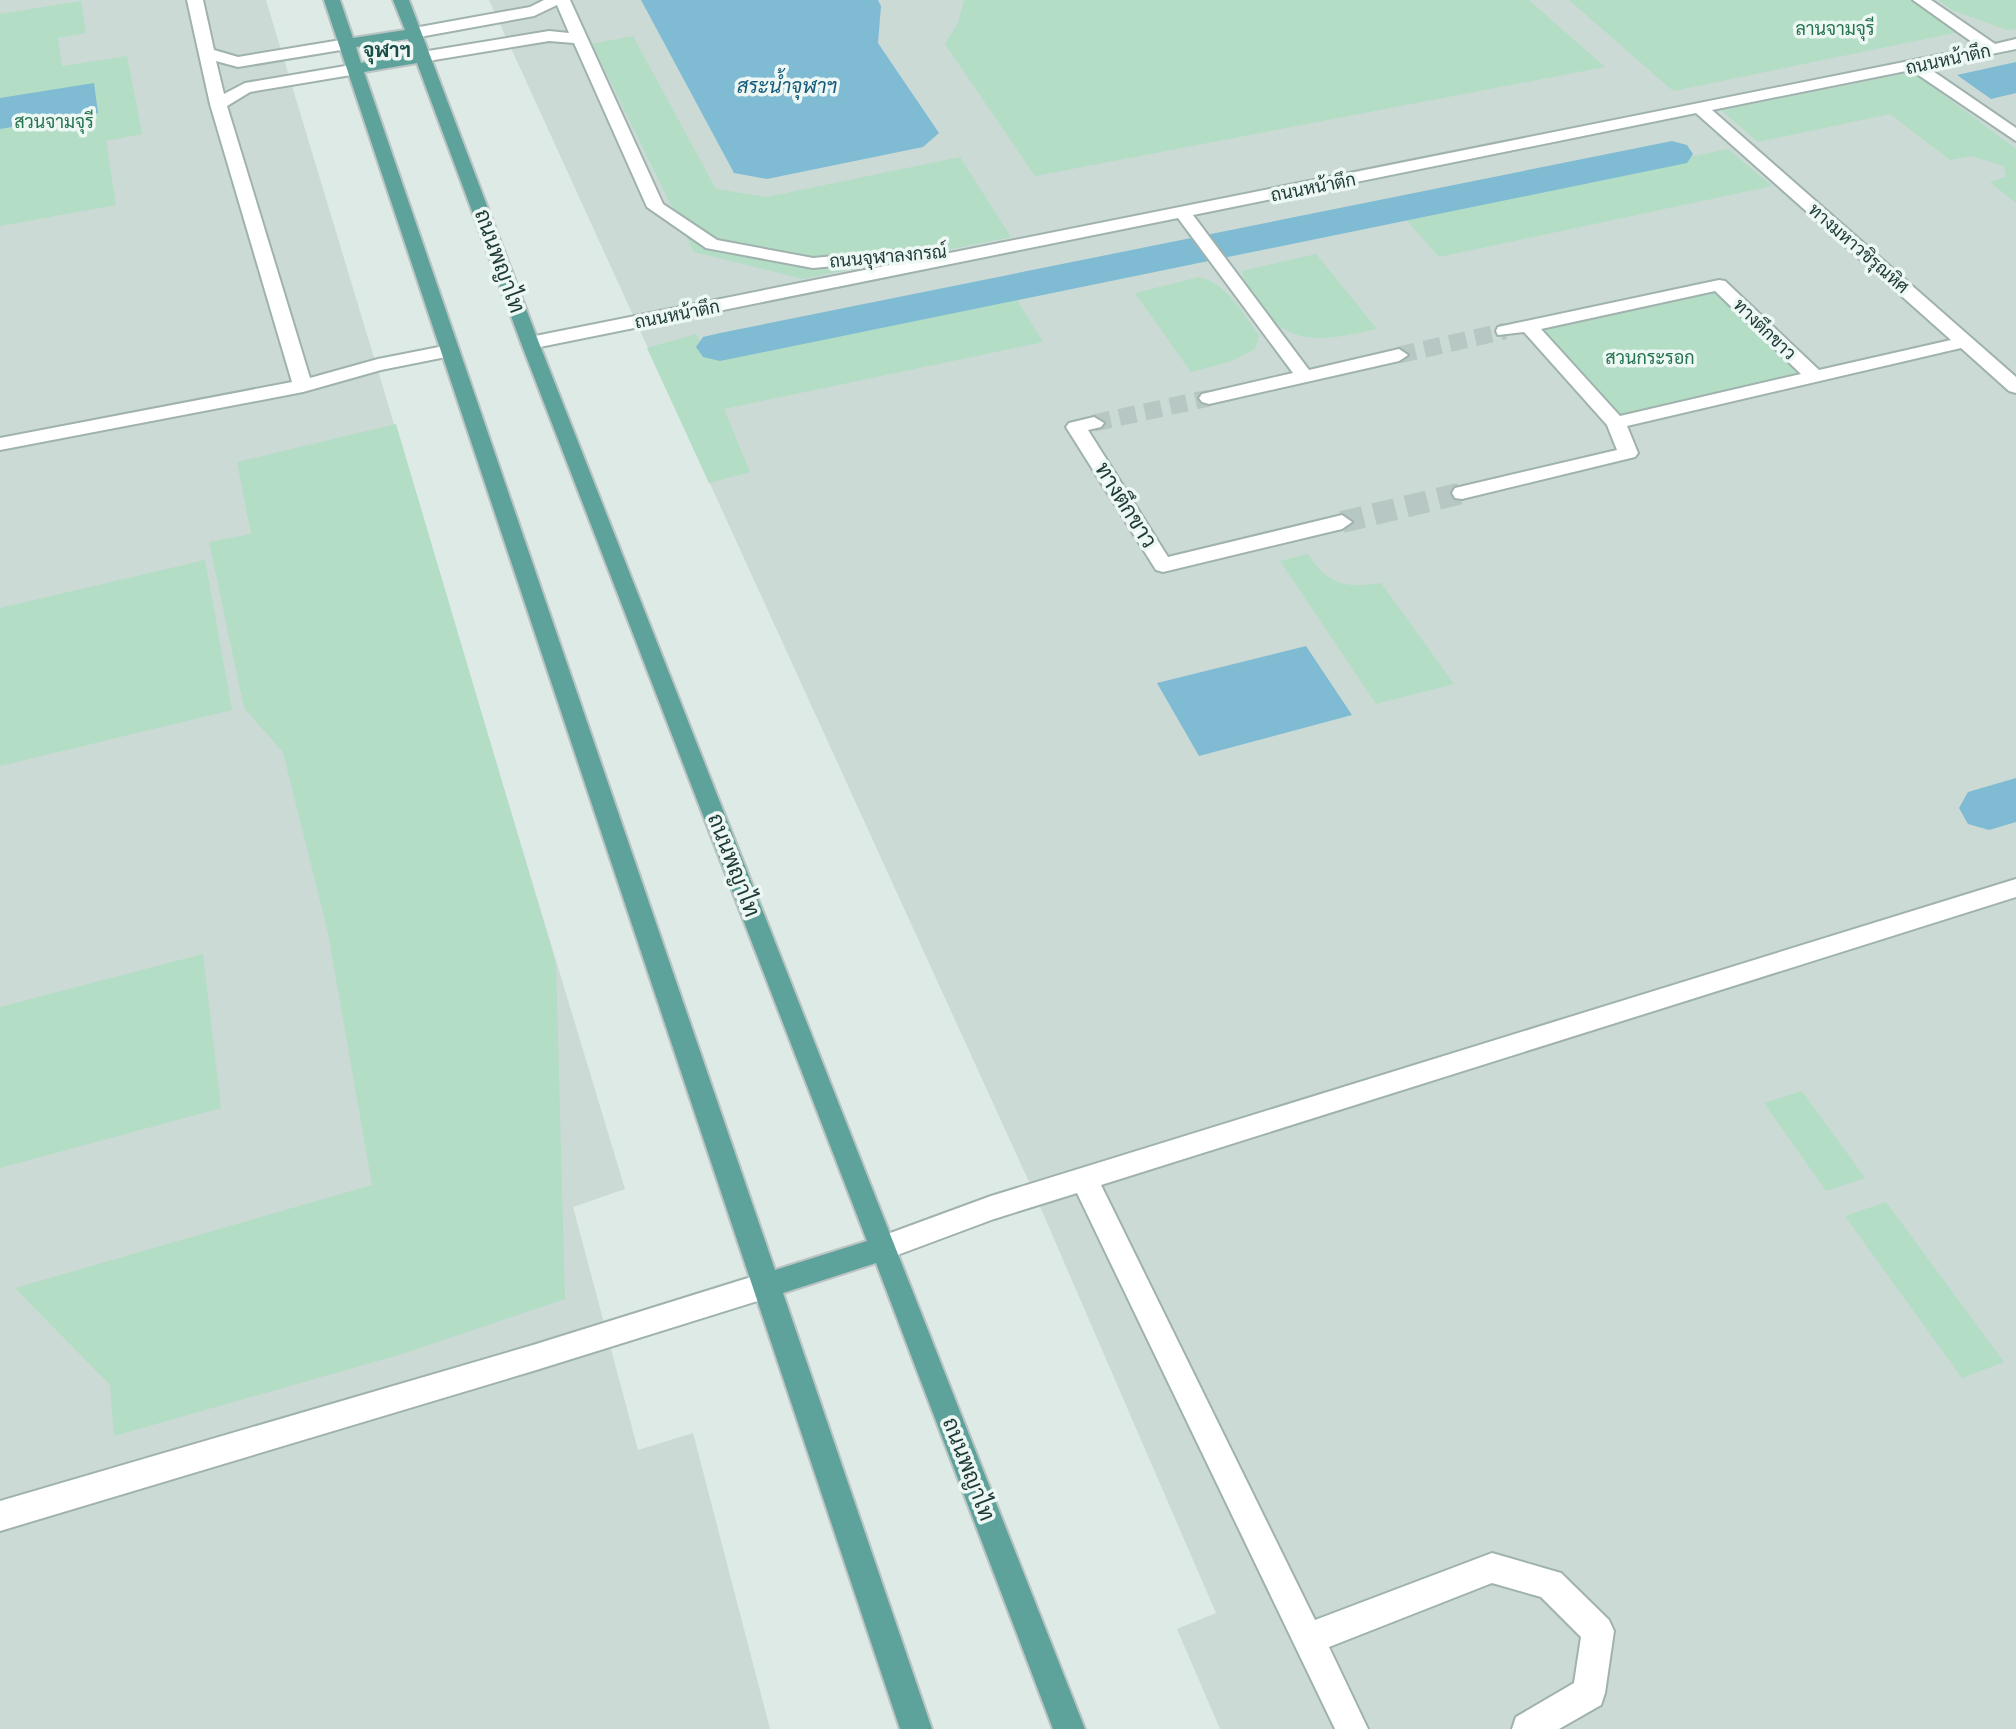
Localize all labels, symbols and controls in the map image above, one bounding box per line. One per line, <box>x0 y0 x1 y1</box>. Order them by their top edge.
park label: ลานจามจุรี <box>1795 16 1875 41</box>
district label: จุฬาฯ <box>363 38 411 65</box>
street label: ถนนหน้าตึก <box>1903 39 1992 78</box>
water label: สระน้ำจุฬาฯ <box>737 68 837 100</box>
park label: สวนจามจุรี <box>14 109 94 134</box>
street label: ถนนหน้าตึก <box>1268 167 1357 206</box>
street label: ทางมหาวชิรุณหิศ <box>1803 199 1913 299</box>
street label: ถนนพญาไท <box>469 205 532 317</box>
street label: ถนนจุฬาลงกรณ์ <box>828 238 948 274</box>
street label: ทางตึกขาว <box>1729 293 1801 364</box>
street label: ถนนหน้าตึก <box>632 294 721 333</box>
park label: สวนกระรอก <box>1605 347 1695 368</box>
street label: ทางตึกขาว <box>1090 457 1163 552</box>
street label: ถนนพญาไท <box>702 809 767 921</box>
street label: ถนนพญาไท <box>937 1413 1002 1525</box>

